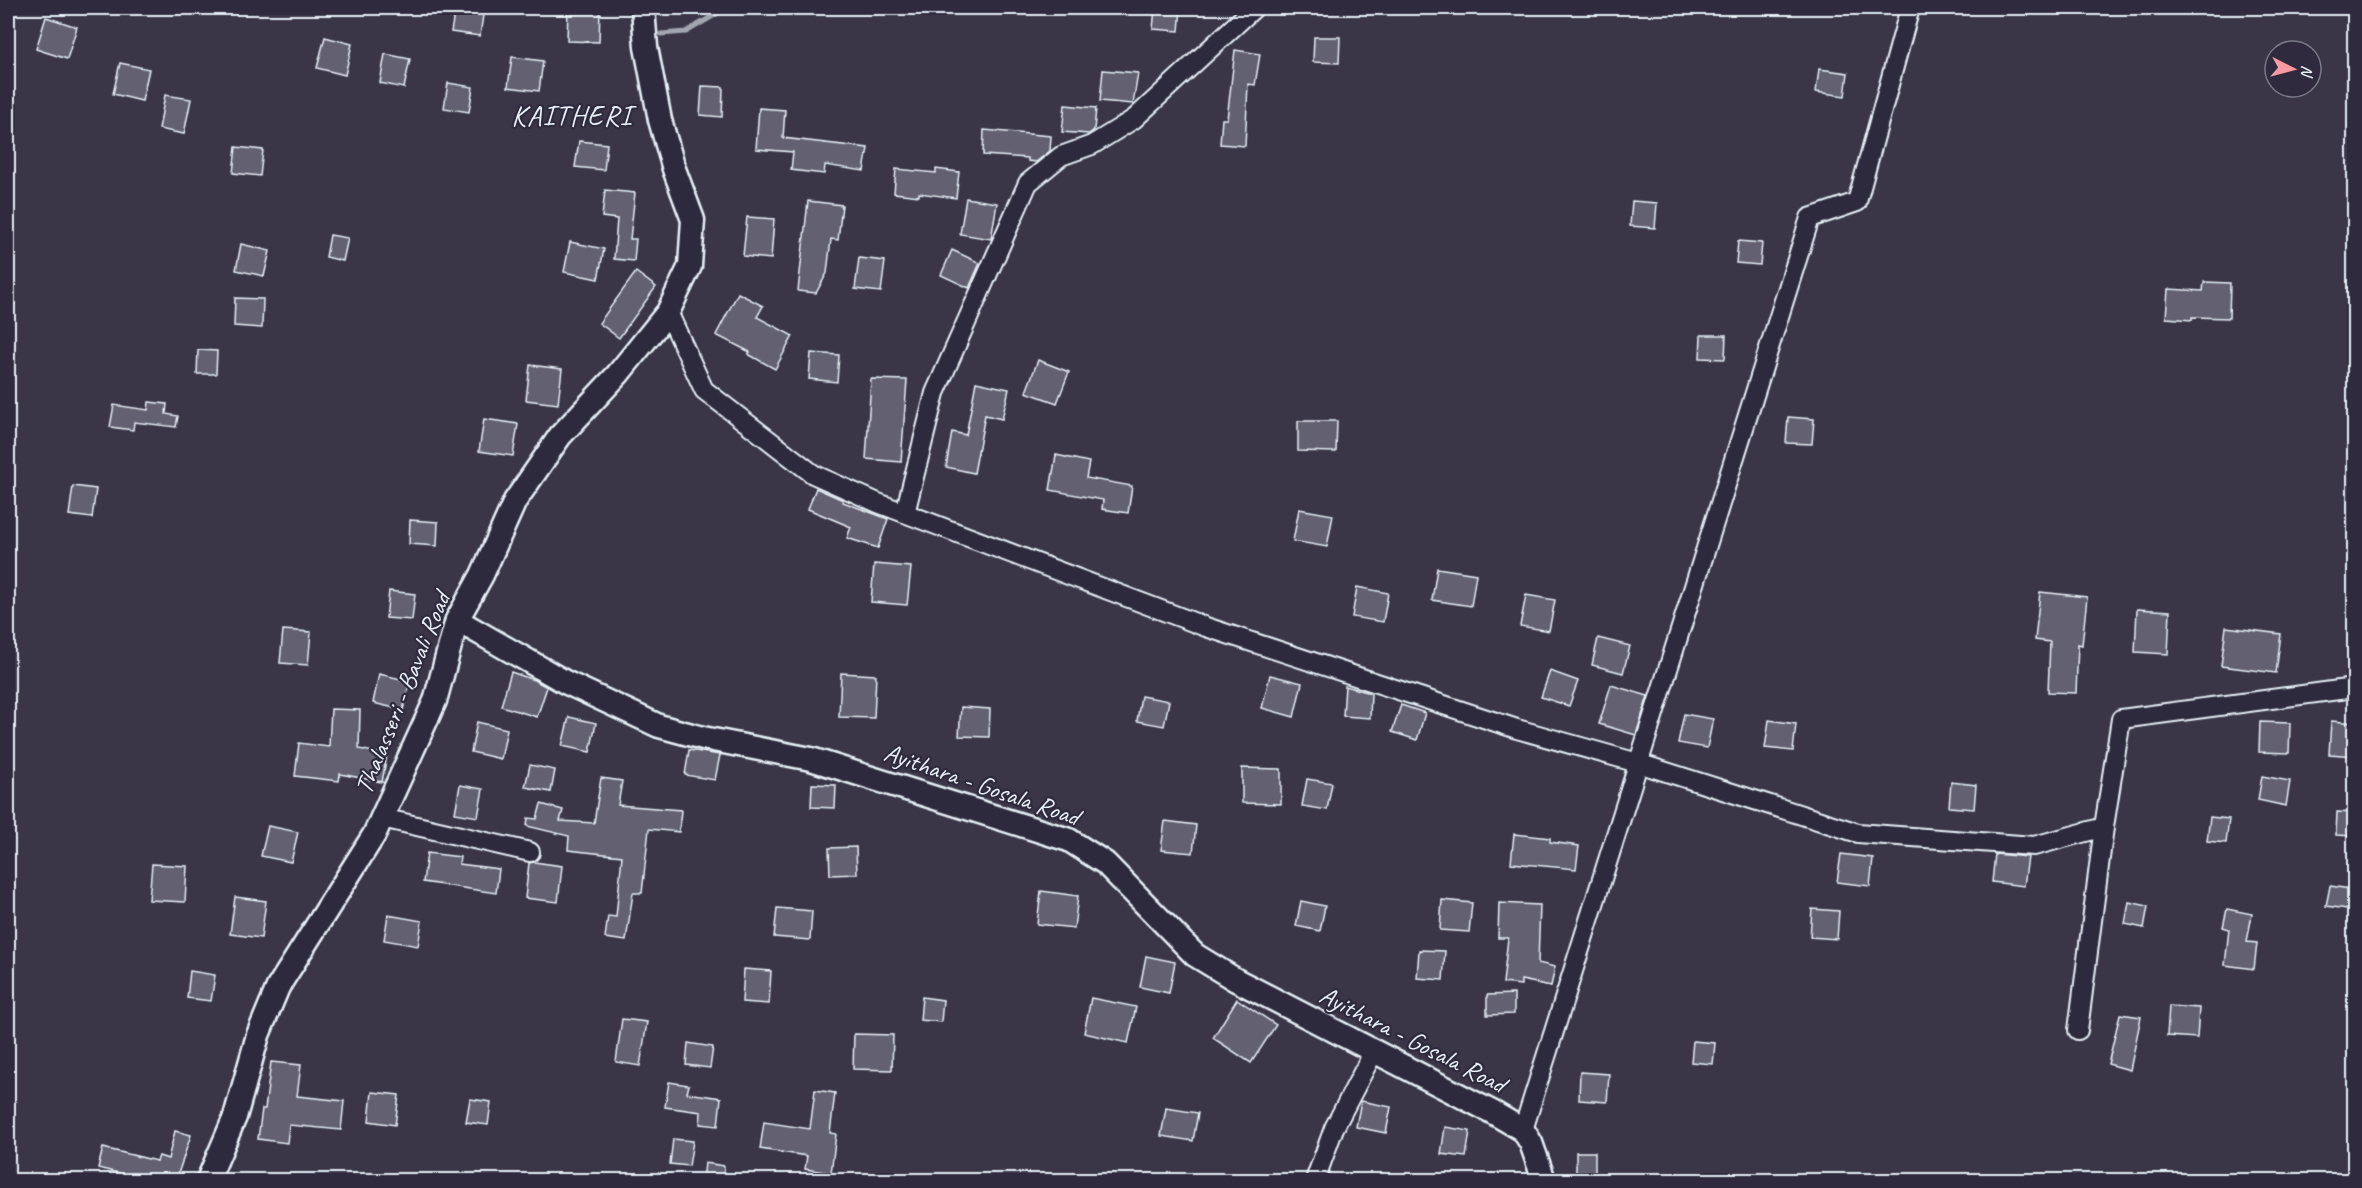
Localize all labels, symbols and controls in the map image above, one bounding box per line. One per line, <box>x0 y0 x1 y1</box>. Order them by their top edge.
north arrow <box>2263 39 2323 99</box>
text: N <box>2296 64 2317 80</box>
district label: KAITHERI <box>512 98 637 133</box>
street label: Thalasseri - Bavali Road <box>347 584 459 799</box>
street label: Ayithara - Gosala Road <box>880 736 1087 835</box>
street label: Ayithara - Gosala Road <box>1314 978 1515 1102</box>

